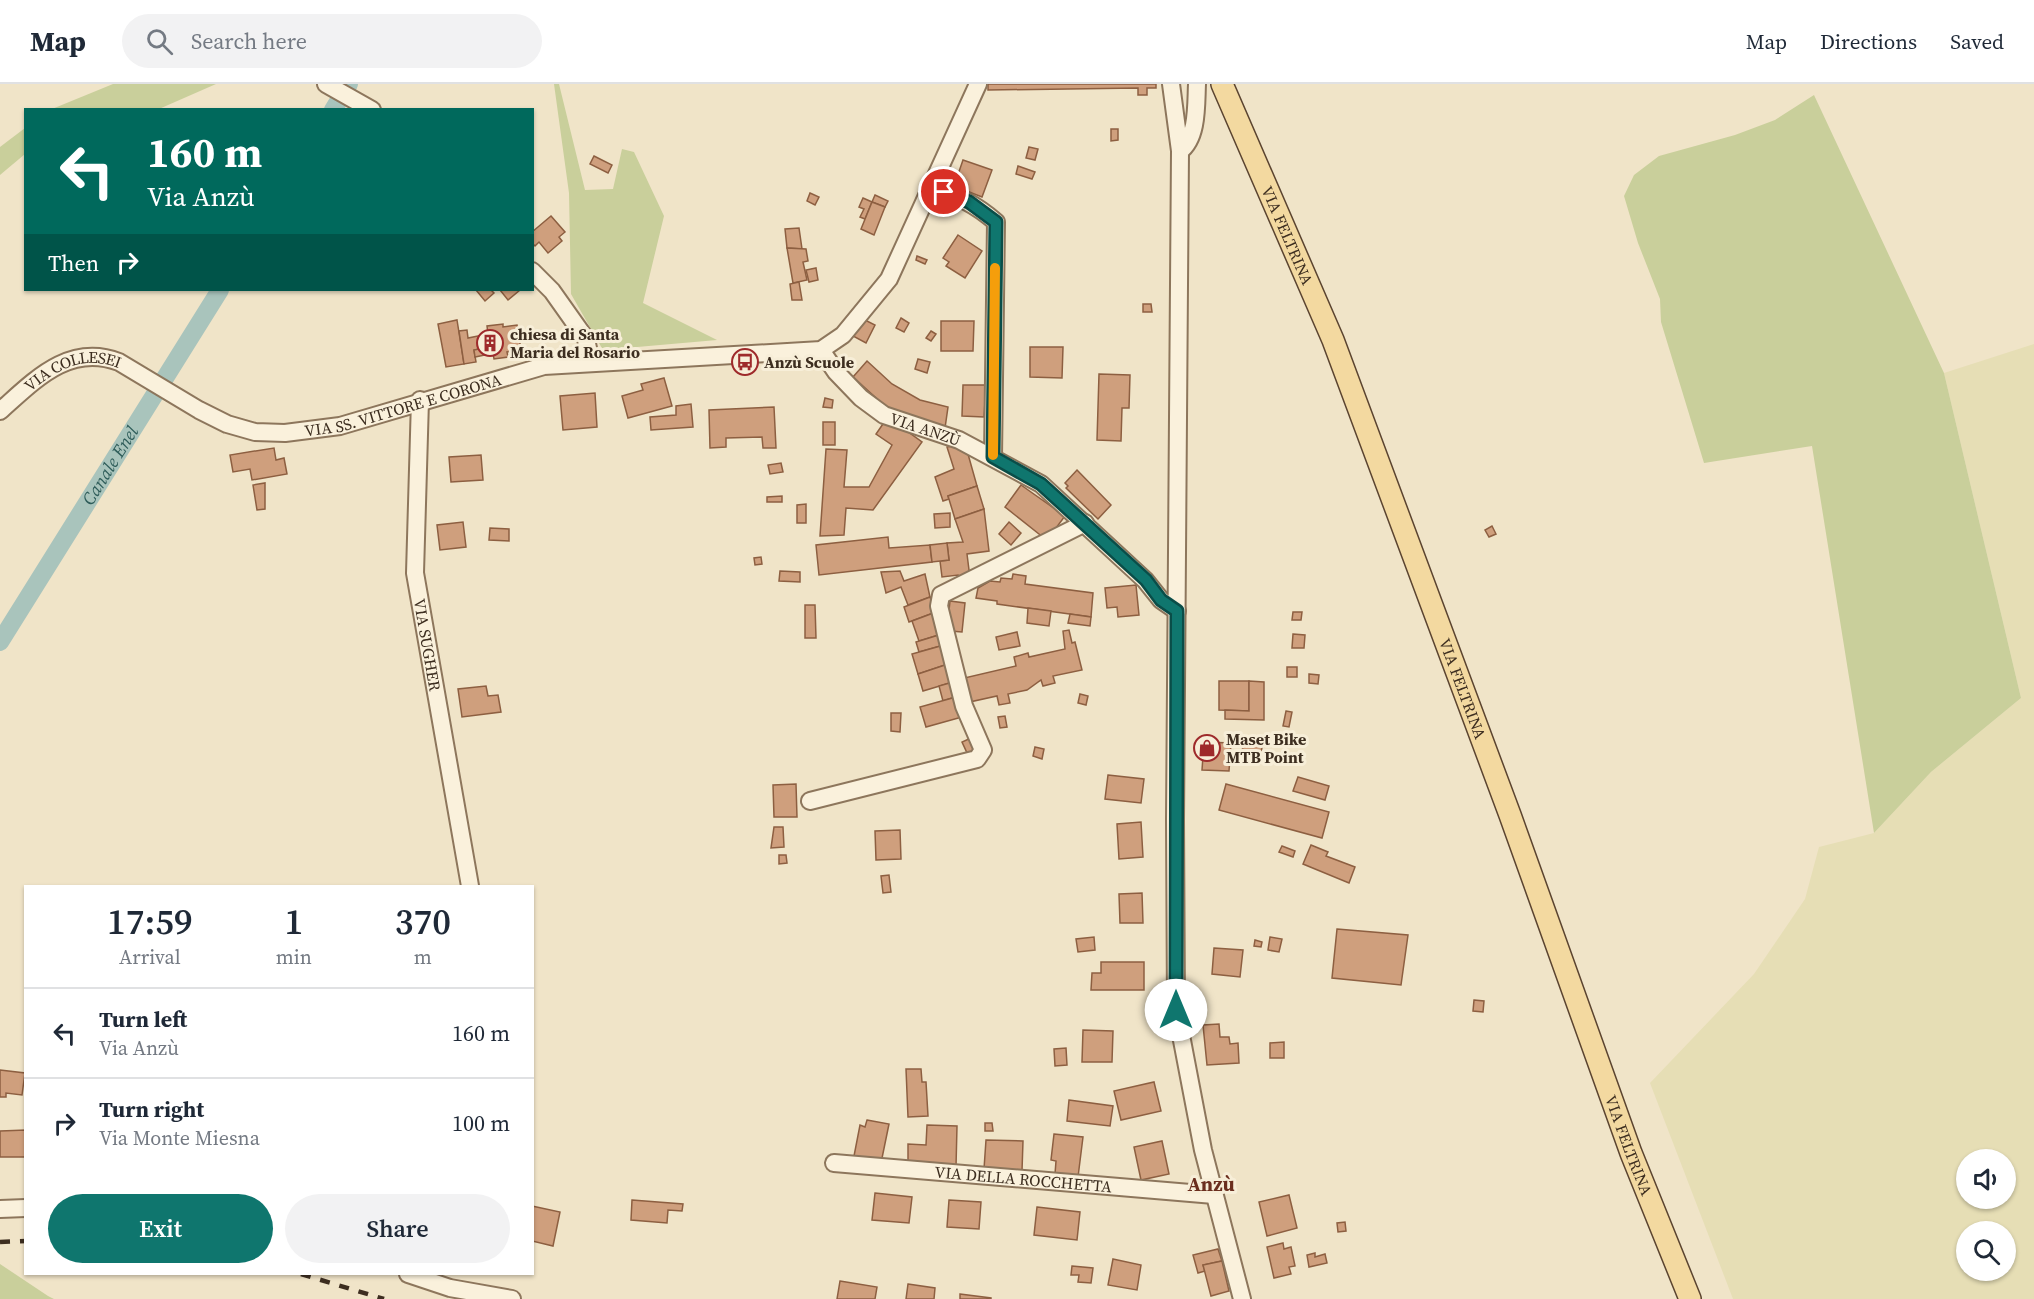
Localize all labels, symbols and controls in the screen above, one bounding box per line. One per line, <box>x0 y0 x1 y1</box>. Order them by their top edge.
search box <box>122 14 542 68</box>
text: Map <box>30 22 86 60</box>
icon: search <box>143 25 176 58</box>
text: Search here <box>191 26 307 56</box>
text: Map <box>1746 27 1787 56</box>
text: Directions <box>1820 27 1917 56</box>
text: Saved <box>1950 27 2004 56</box>
text: 160 m <box>147 123 262 181</box>
icon: left <box>48 132 126 210</box>
pin <box>918 166 969 217</box>
icon: arrive <box>927 175 960 208</box>
text: Via Anzù <box>147 178 255 215</box>
street label: VIA FELTRINA <box>1256 182 1319 289</box>
icon: right <box>111 246 144 279</box>
text: Then <box>48 248 99 278</box>
place label: chiesa di Santa Maria del Rosario <box>510 323 640 363</box>
building icon: chiesa di Santa Maria del Rosario <box>475 328 505 358</box>
street label: VIA COLLESEI <box>19 346 125 396</box>
bus stop icon: Anzù Scuole <box>730 347 760 377</box>
place label: Anzù Scuole <box>764 351 854 373</box>
street label: VIA SS. VITTORE E CORONA <box>303 368 504 441</box>
street label: VIA ANZÙ <box>887 407 964 451</box>
water label: Canale Enel <box>76 421 144 510</box>
street label: VIA SUGHER <box>409 597 447 693</box>
street label: VIA FELTRINA <box>1434 635 1492 742</box>
place label: Maset Bike MTB Point <box>1226 728 1306 768</box>
shop icon: Maset Bike MTB Point <box>1192 733 1222 763</box>
text: 17:59 <box>107 897 193 946</box>
text: 1 <box>284 897 303 946</box>
text: 370 <box>395 897 451 946</box>
text: Arrival <box>119 943 181 971</box>
text: min <box>276 943 312 971</box>
text: m <box>414 943 432 971</box>
position arrow <box>1144 978 1208 1042</box>
text: Turn left <box>99 1004 187 1034</box>
icon: left <box>48 1017 81 1050</box>
text: 160 m <box>452 1018 510 1048</box>
text: Via Anzù <box>99 1034 179 1062</box>
street label: VIA FELTRINA <box>1600 1092 1658 1199</box>
text: Turn right <box>99 1094 204 1124</box>
icon: right <box>48 1107 81 1140</box>
text: 100 m <box>452 1108 510 1138</box>
text: Via Monte Miesna <box>99 1124 260 1152</box>
map controls <box>1956 1149 2016 1281</box>
button: sound <box>1956 1149 2016 1209</box>
street label: VIA DELLA ROCCHETTA <box>934 1161 1113 1197</box>
district label: Anzù <box>1187 1170 1235 1198</box>
button: Exit <box>48 1194 273 1263</box>
button: Share <box>285 1194 510 1263</box>
button: search <box>1956 1221 2016 1281</box>

